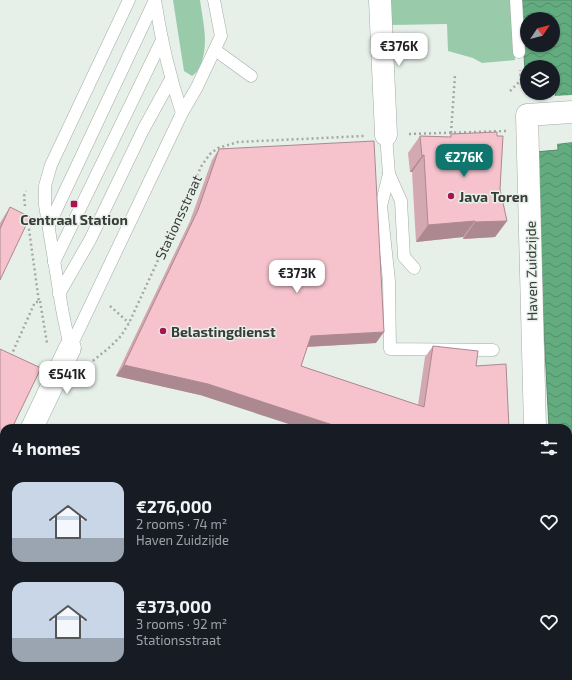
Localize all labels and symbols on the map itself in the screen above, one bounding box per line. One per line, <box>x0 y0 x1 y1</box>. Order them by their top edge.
north arrow <box>520 12 560 52</box>
pin: €376K <box>371 33 427 67</box>
pin: €276K <box>436 144 492 178</box>
street label: Stationsstraat <box>151 172 205 262</box>
place label: Java Toren <box>459 188 528 205</box>
marker: Java Toren <box>446 191 456 201</box>
marker: Centraal Station <box>69 199 79 209</box>
place label: Centraal Station <box>20 211 128 228</box>
street label: Haven Zuidzijde <box>522 221 540 321</box>
pin: €373K <box>269 260 325 294</box>
place label: Belastingdienst <box>171 323 276 340</box>
marker: Belastingdienst <box>158 326 168 336</box>
pin: €541K <box>39 361 95 395</box>

